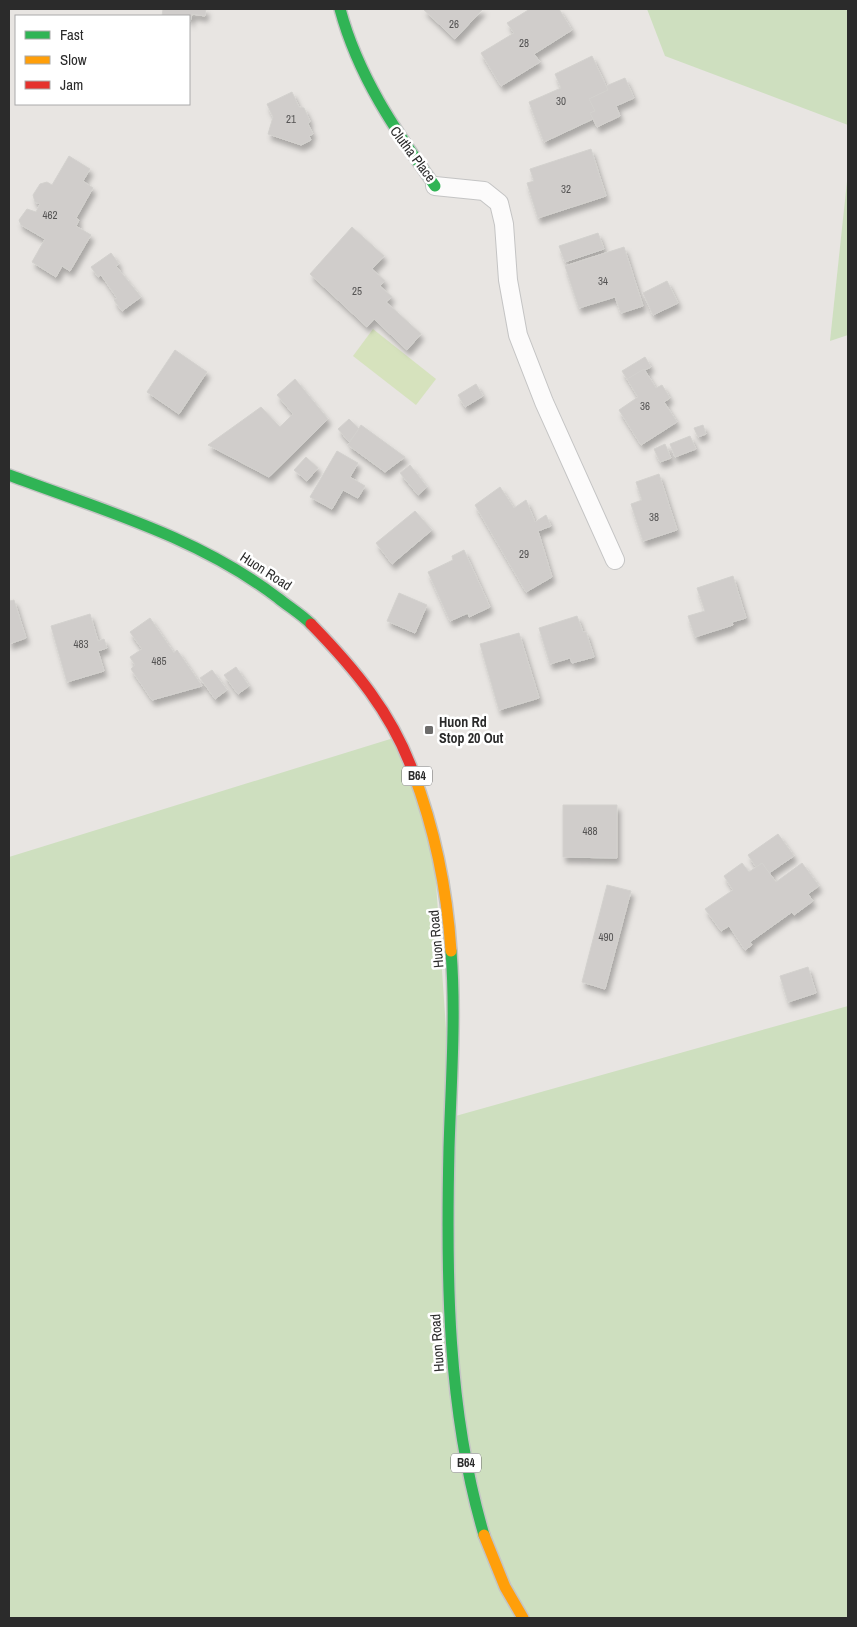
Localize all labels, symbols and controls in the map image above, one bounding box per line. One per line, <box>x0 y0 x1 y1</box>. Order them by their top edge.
legend <box>15 15 190 105</box>
house number: 26 <box>449 17 459 31</box>
text: Fast <box>60 24 84 45</box>
house number: 28 <box>519 36 529 50</box>
text: Slow <box>60 49 87 70</box>
text: Jam <box>60 74 83 95</box>
house number: 30 <box>556 94 566 108</box>
house number: 21 <box>286 112 296 126</box>
street label: Clutha Place <box>386 123 440 185</box>
house number: 32 <box>561 182 571 196</box>
house number: 462 <box>42 208 58 222</box>
house number: 34 <box>598 274 608 288</box>
house number: 25 <box>352 284 362 298</box>
house number: 36 <box>640 399 650 413</box>
house number: 38 <box>649 510 659 524</box>
house number: 29 <box>519 547 529 561</box>
street label: Huon Road <box>237 548 295 594</box>
house number: 483 <box>73 637 89 651</box>
house number: 485 <box>151 654 167 668</box>
place label: Huon Rd Stop 20 Out <box>439 713 504 747</box>
marker: Huon Rd Stop 20 Out <box>423 724 435 736</box>
road number: B64 <box>402 766 432 786</box>
house number: 488 <box>582 824 598 838</box>
street label: Huon Road <box>425 909 447 969</box>
house number: 490 <box>598 930 614 944</box>
street label: Huon Road <box>426 1313 448 1373</box>
road number: B64 <box>451 1454 481 1472</box>

